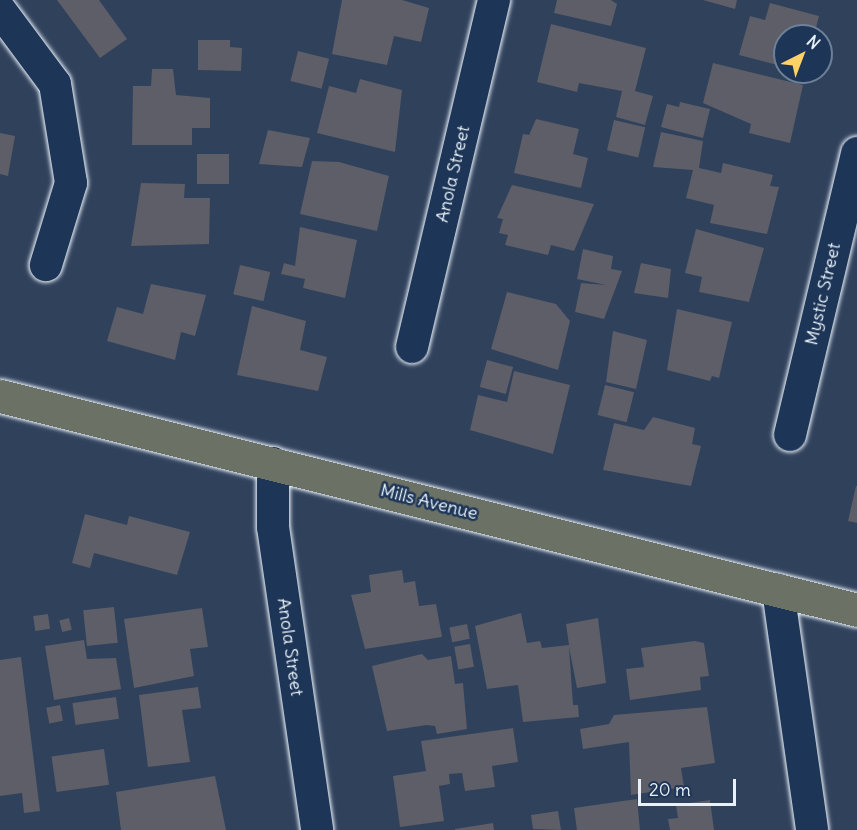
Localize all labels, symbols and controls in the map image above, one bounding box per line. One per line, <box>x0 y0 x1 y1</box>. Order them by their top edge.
north arrow <box>773 24 833 84</box>
text: N <box>803 31 825 53</box>
street label: Anola Street <box>431 123 475 225</box>
street label: Mystic Street <box>801 241 845 347</box>
street label: Mills Avenue <box>378 479 480 525</box>
street label: Anola Street <box>272 597 308 697</box>
scale bar <box>641 767 738 805</box>
text: 20 m <box>649 778 691 801</box>

